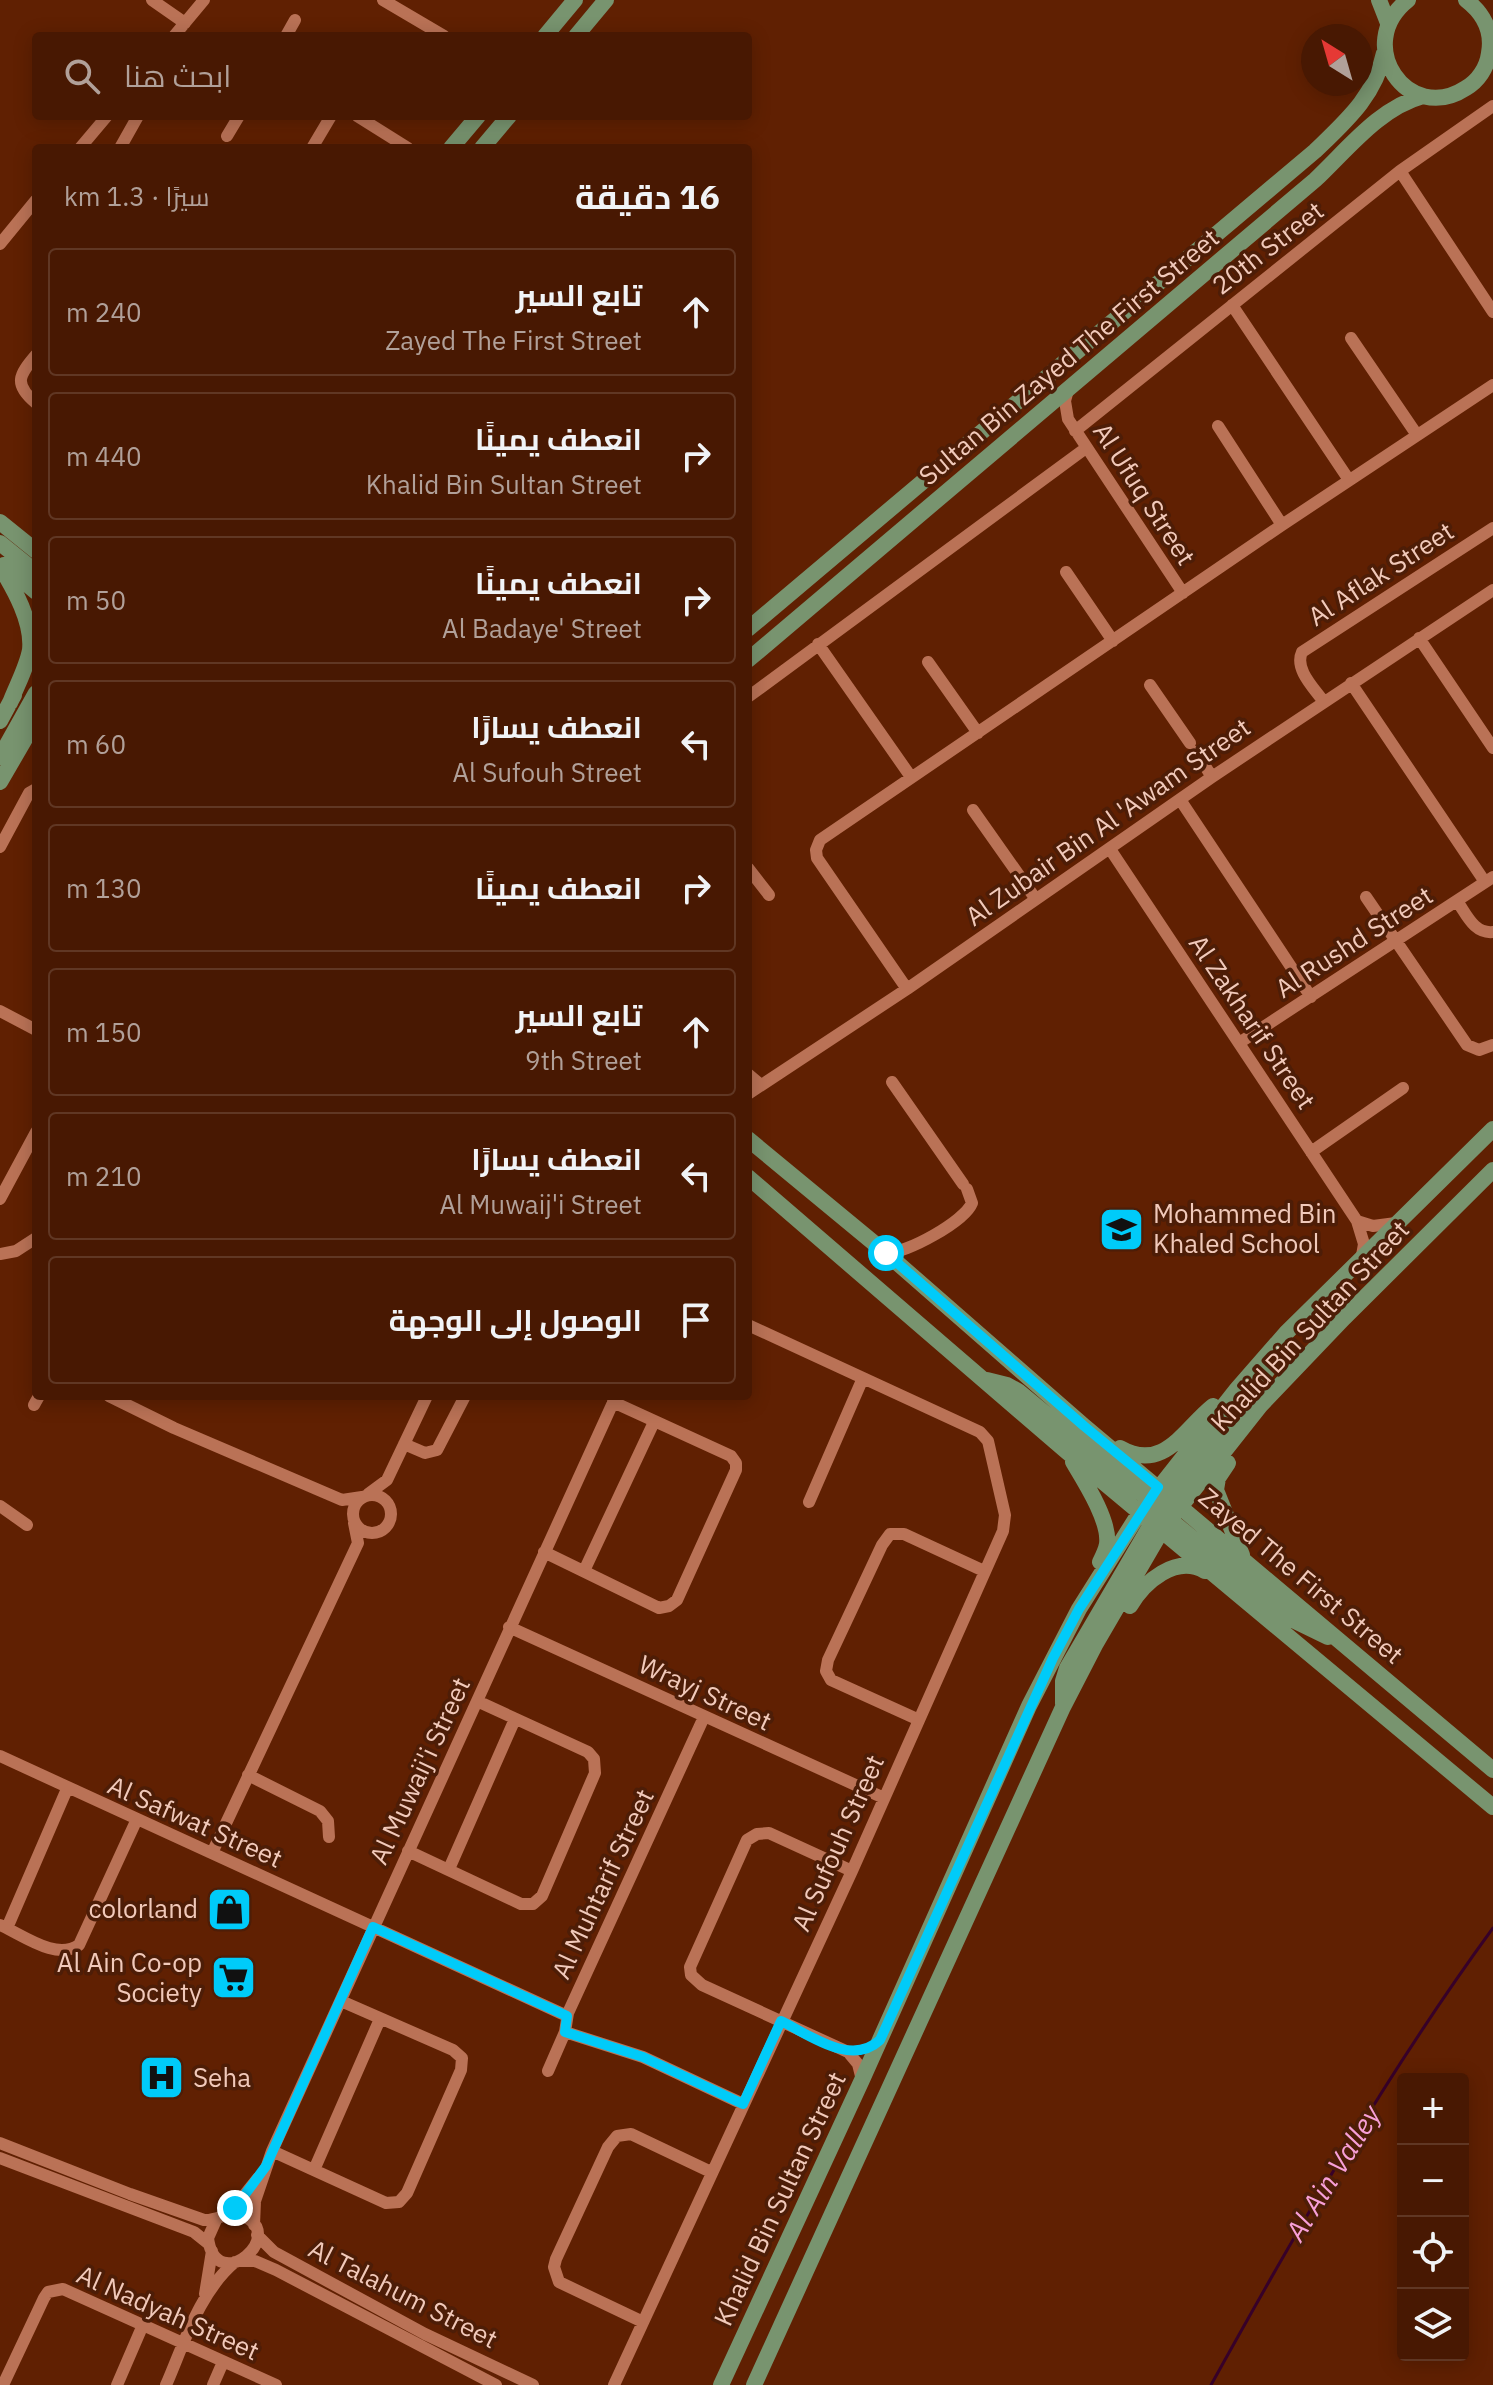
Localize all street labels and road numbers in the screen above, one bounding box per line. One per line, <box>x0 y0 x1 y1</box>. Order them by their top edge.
street label: 20th Street <box>1205 193 1330 301</box>
street label: Sultan Bin Zayed The First Street <box>911 220 1226 492</box>
street label: Al Ufuq Street <box>1086 416 1204 571</box>
street label: Al Aflak Street <box>1301 513 1460 633</box>
street label: Al Zubair Bin Al 'Awam Street <box>958 710 1257 933</box>
street label: Al Rushd Street <box>1268 878 1439 1005</box>
street label: Al Zakharif Street <box>1182 928 1324 1115</box>
street label: Khalid Bin Sultan Street <box>1203 1213 1416 1438</box>
street label: Zayed The First Street <box>1192 1480 1411 1671</box>
street label: Wrayj Street <box>633 1646 777 1738</box>
street label: Al Muwaij'i Street <box>361 1672 477 1870</box>
street label: Al Sufouh Street <box>783 1749 891 1936</box>
street label: Al Safwat Street <box>103 1767 288 1875</box>
street label: Al Muhtarif Street <box>543 1783 661 1984</box>
street label: Khalid Bin Sultan Street <box>705 2066 853 2331</box>
street label: Al Talahum Street <box>303 2231 504 2355</box>
street label: Al Nadyah Street <box>72 2257 265 2367</box>

